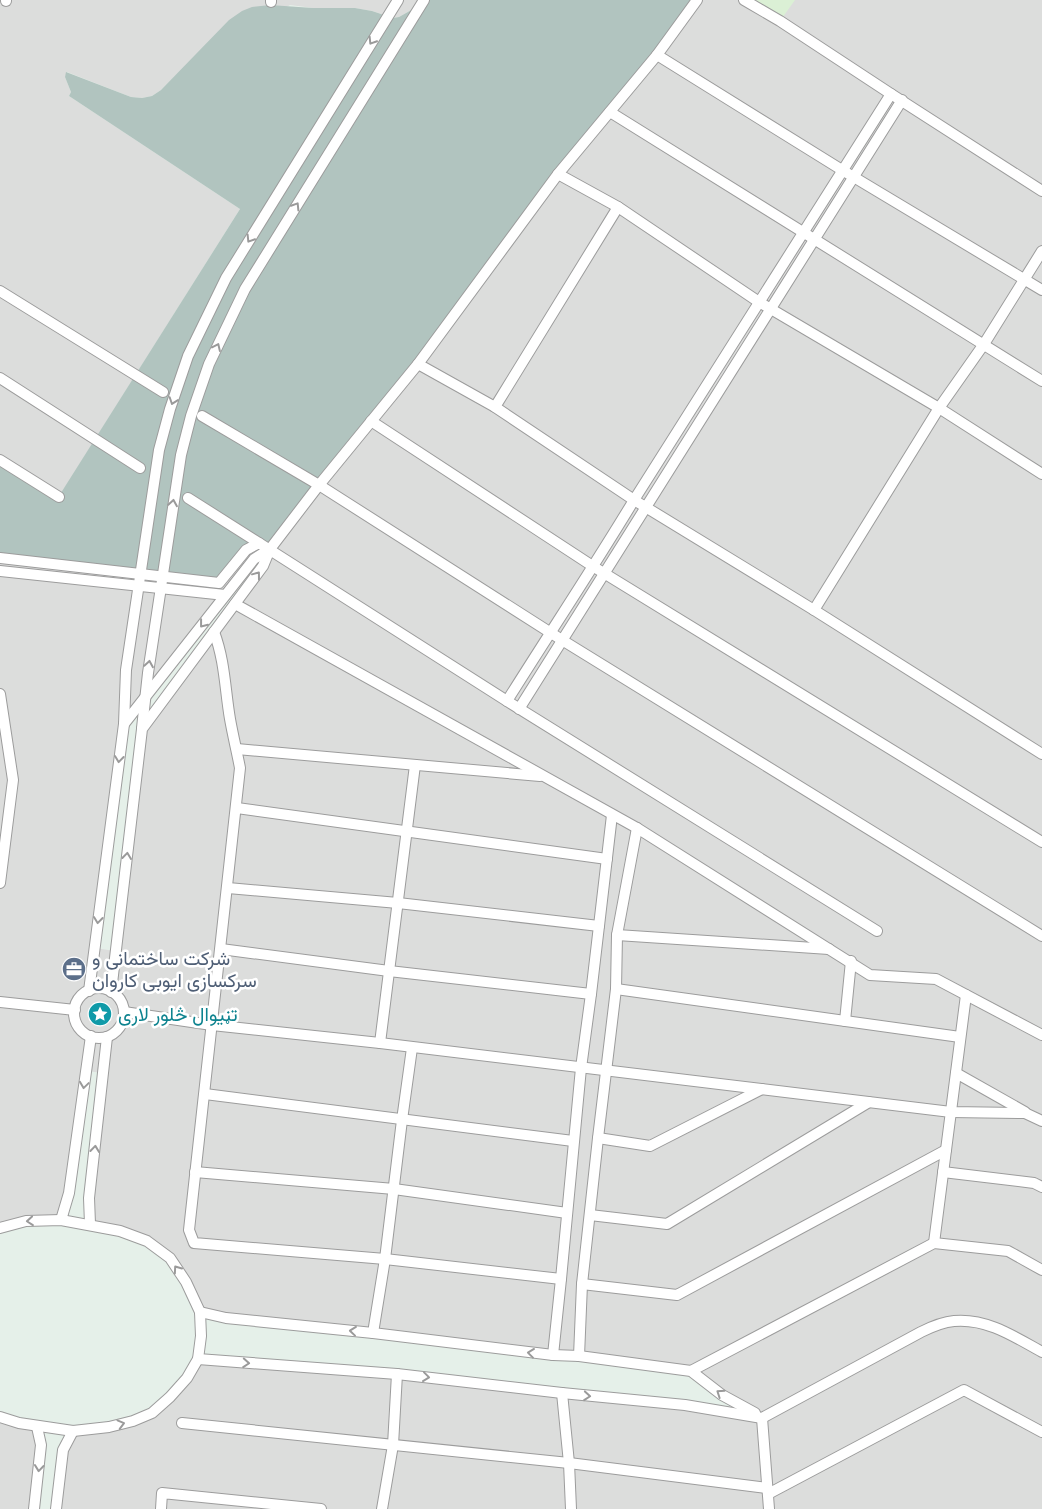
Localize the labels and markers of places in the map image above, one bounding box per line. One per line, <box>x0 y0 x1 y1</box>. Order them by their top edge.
place label: شرکت ساختمانی و سرکسازی ایوبی کاروان <box>92 946 257 992</box>
office icon: شرکت ساختمانی و سرکسازی ایوبی کاروان <box>61 956 87 982</box>
place icon: تڼیوال څلور لاری <box>87 1001 113 1027</box>
place label: تڼیوال څلور لاری <box>118 1002 238 1026</box>

